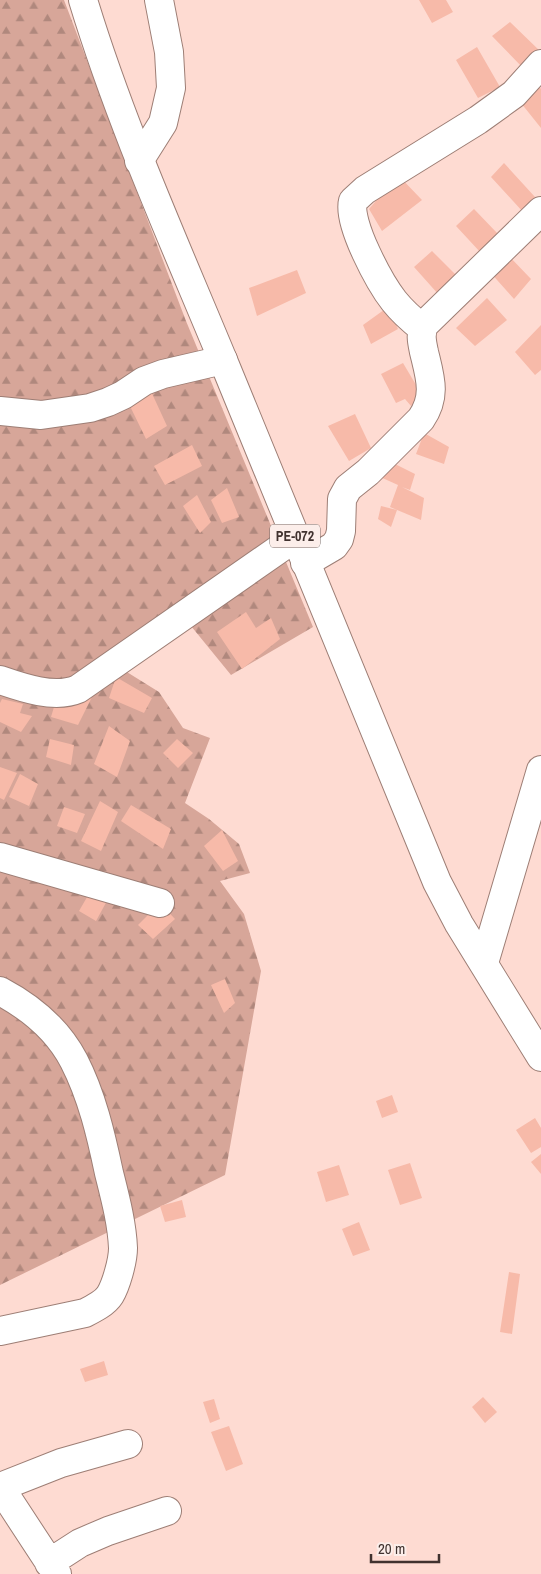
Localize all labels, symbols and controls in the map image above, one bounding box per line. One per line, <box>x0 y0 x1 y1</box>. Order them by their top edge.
road number: PE-072 <box>270 524 320 548</box>
scale bar <box>371 1532 438 1564</box>
text: 20 m <box>378 1538 405 1559</box>

